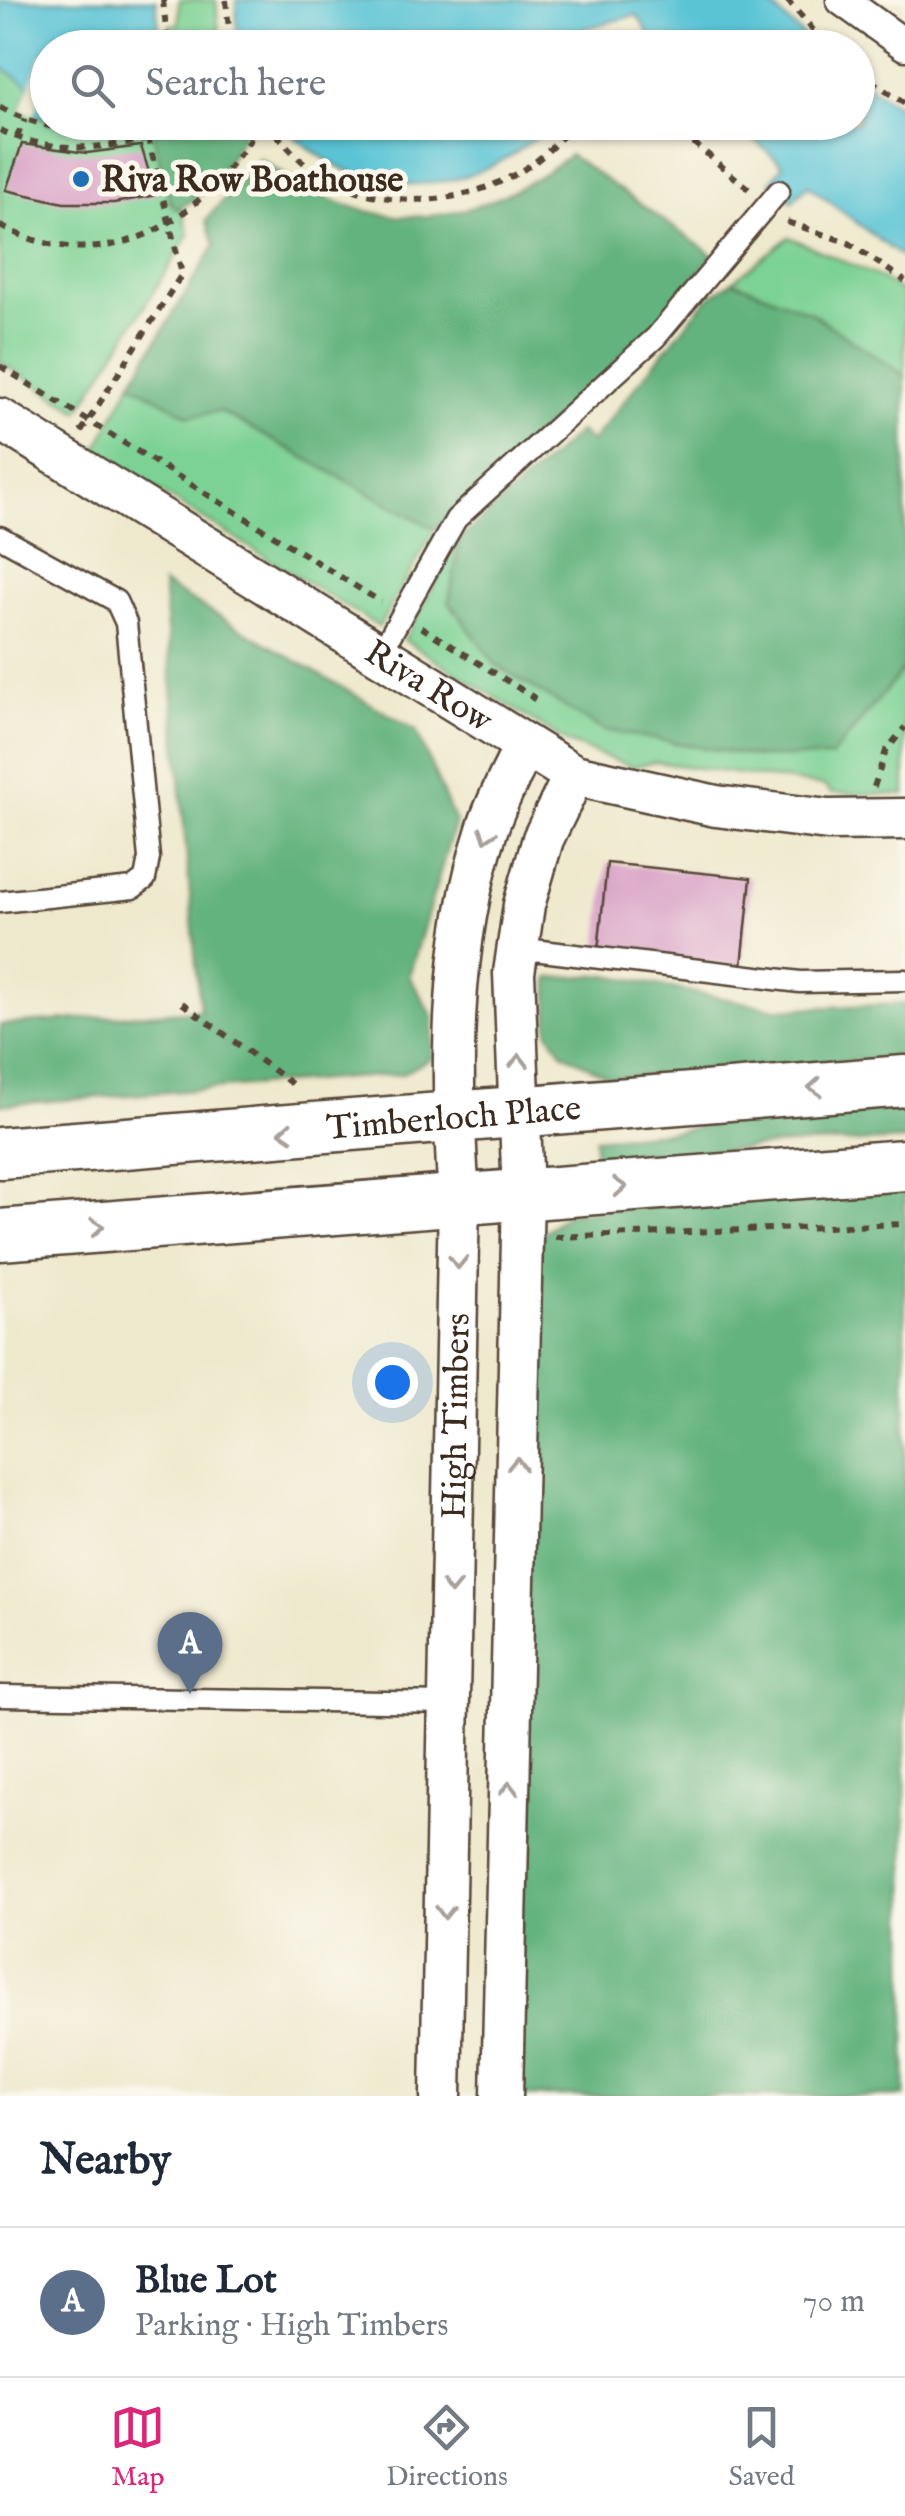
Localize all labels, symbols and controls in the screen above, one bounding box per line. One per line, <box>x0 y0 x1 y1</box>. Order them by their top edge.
search box <box>30 30 875 140</box>
icon: search <box>65 58 120 113</box>
text: Search here <box>145 61 326 109</box>
place label: Riva Row Boathouse <box>101 159 403 204</box>
marker: Riva Row Boathouse <box>70 168 92 190</box>
street label: Riva Row <box>356 631 501 744</box>
one-way arrow <box>478 826 499 843</box>
one-way arrow <box>508 1053 530 1068</box>
one-way arrow <box>807 1076 823 1097</box>
street label: Timberloch Place <box>325 1087 583 1152</box>
one-way arrow <box>278 1120 294 1142</box>
one-way arrow <box>612 1176 628 1198</box>
one-way arrow <box>90 1216 106 1238</box>
one-way arrow <box>447 1256 469 1271</box>
street label: High Timbers <box>433 1313 482 1520</box>
your location <box>367 1357 418 1408</box>
one-way arrow <box>506 1455 527 1471</box>
one-way arrow <box>441 1579 462 1595</box>
pin: A <box>158 1612 222 1694</box>
one-way arrow <box>499 1780 520 1796</box>
one-way arrow <box>434 1904 455 1920</box>
text: Nearby <box>40 2135 171 2188</box>
text: Blue Lot <box>135 2258 277 2306</box>
text: A <box>62 2282 83 2323</box>
text: 70 m <box>803 2282 865 2323</box>
text: Parking · High Timbers <box>135 2306 449 2347</box>
tab: Map <box>110 2400 165 2495</box>
tab: Directions <box>386 2400 508 2495</box>
tab: Saved <box>728 2400 795 2495</box>

